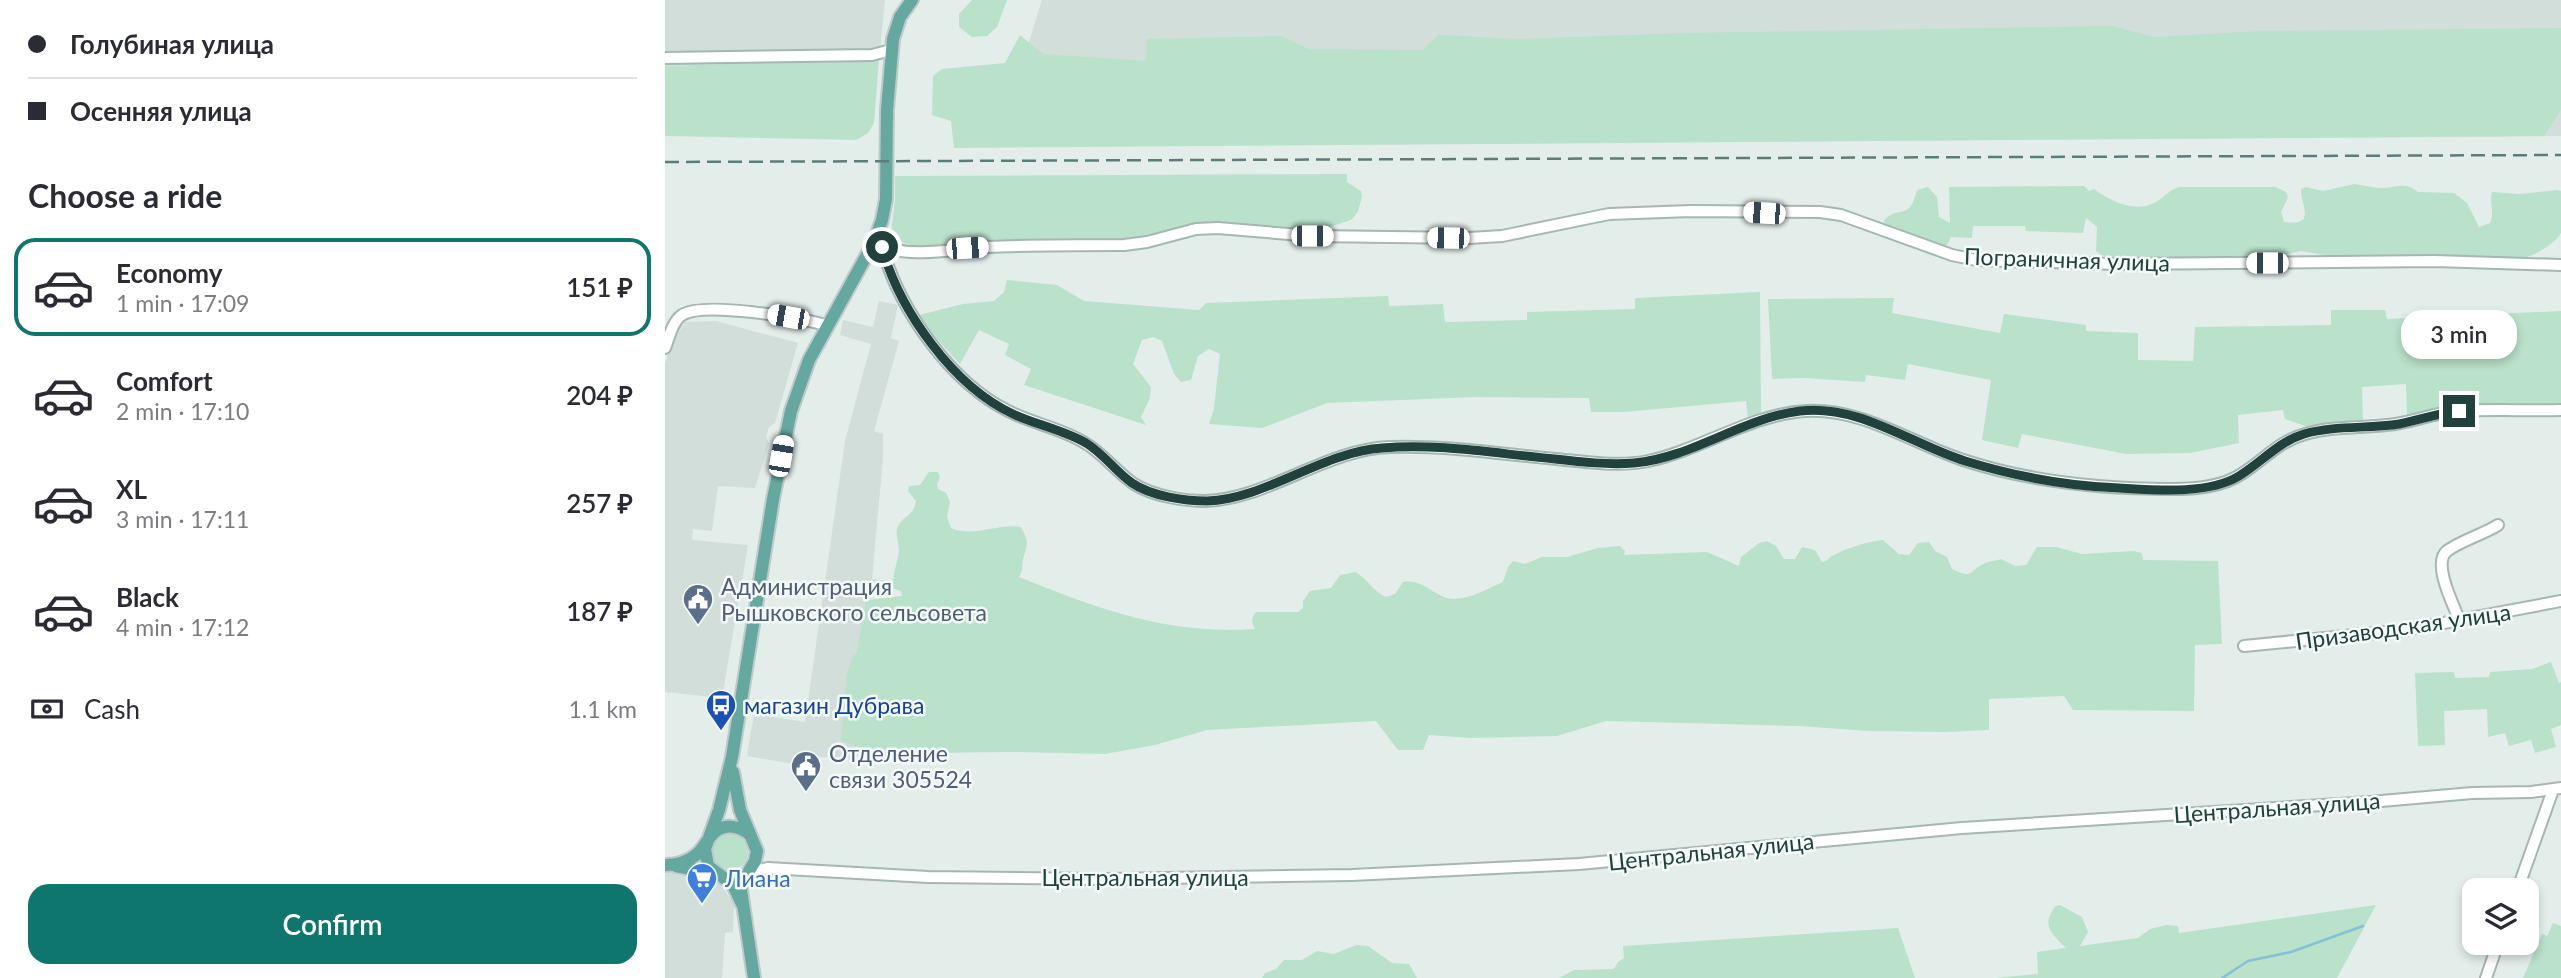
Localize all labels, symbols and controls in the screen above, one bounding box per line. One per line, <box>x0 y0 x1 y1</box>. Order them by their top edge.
text: Голубиная улица <box>70 28 274 60</box>
text: Осенняя улица <box>70 95 252 127</box>
text: Choose a ride <box>28 176 222 215</box>
car <box>1743 201 1786 225</box>
car <box>1292 226 1334 247</box>
car <box>1427 227 1470 249</box>
route start <box>866 231 898 263</box>
car <box>946 236 989 260</box>
street label: Пограничная улица <box>1964 241 2170 277</box>
car <box>2247 253 2289 274</box>
icon: car <box>32 256 95 319</box>
text: Economy <box>116 257 222 289</box>
text: 151 ₽ <box>566 271 633 303</box>
text: 1 min · 17:09 <box>116 289 249 317</box>
car <box>766 303 811 331</box>
callout: 3 min <box>2401 310 2517 358</box>
text: 3 min <box>2431 320 2487 348</box>
icon: car <box>32 364 95 427</box>
text: Comfort <box>116 365 213 397</box>
text: 204 ₽ <box>566 379 633 411</box>
route end <box>2443 395 2475 427</box>
text: 2 min · 17:10 <box>116 397 249 425</box>
car <box>768 433 795 479</box>
icon: car <box>32 472 95 535</box>
text: XL <box>116 473 147 505</box>
text: 257 ₽ <box>566 487 633 519</box>
text: 3 min · 17:11 <box>116 505 249 533</box>
place label: Администрация Рышковского сельсовета <box>721 572 987 626</box>
icon: car <box>32 580 95 643</box>
text: Black <box>116 581 179 613</box>
public building icon: Администрация Рышковского сельсовета <box>681 582 715 626</box>
text: 187 ₽ <box>566 595 633 627</box>
street label: Призаводская улица <box>2294 597 2512 655</box>
text: 4 min · 17:12 <box>116 613 249 641</box>
bus stop icon: магазин Дубрава <box>704 688 738 732</box>
icon: cash <box>28 690 66 728</box>
place label: магазин Дубрава <box>744 691 924 719</box>
text: Cash <box>84 693 140 725</box>
text: 1.1 km <box>568 695 637 723</box>
place label: Отделение связи 305524 <box>829 739 972 793</box>
public building icon: Отделение связи 305524 <box>789 749 823 793</box>
street label: Центральная улица <box>2173 786 2381 828</box>
street label: Центральная улица <box>1607 826 1815 876</box>
supermarket icon: Лиана <box>685 861 719 905</box>
street label: Центральная улица <box>1041 863 1249 891</box>
place label: Лиана <box>724 864 791 892</box>
map controls <box>2462 878 2539 955</box>
button: layers <box>2462 878 2539 955</box>
button: Confirm <box>28 884 637 964</box>

